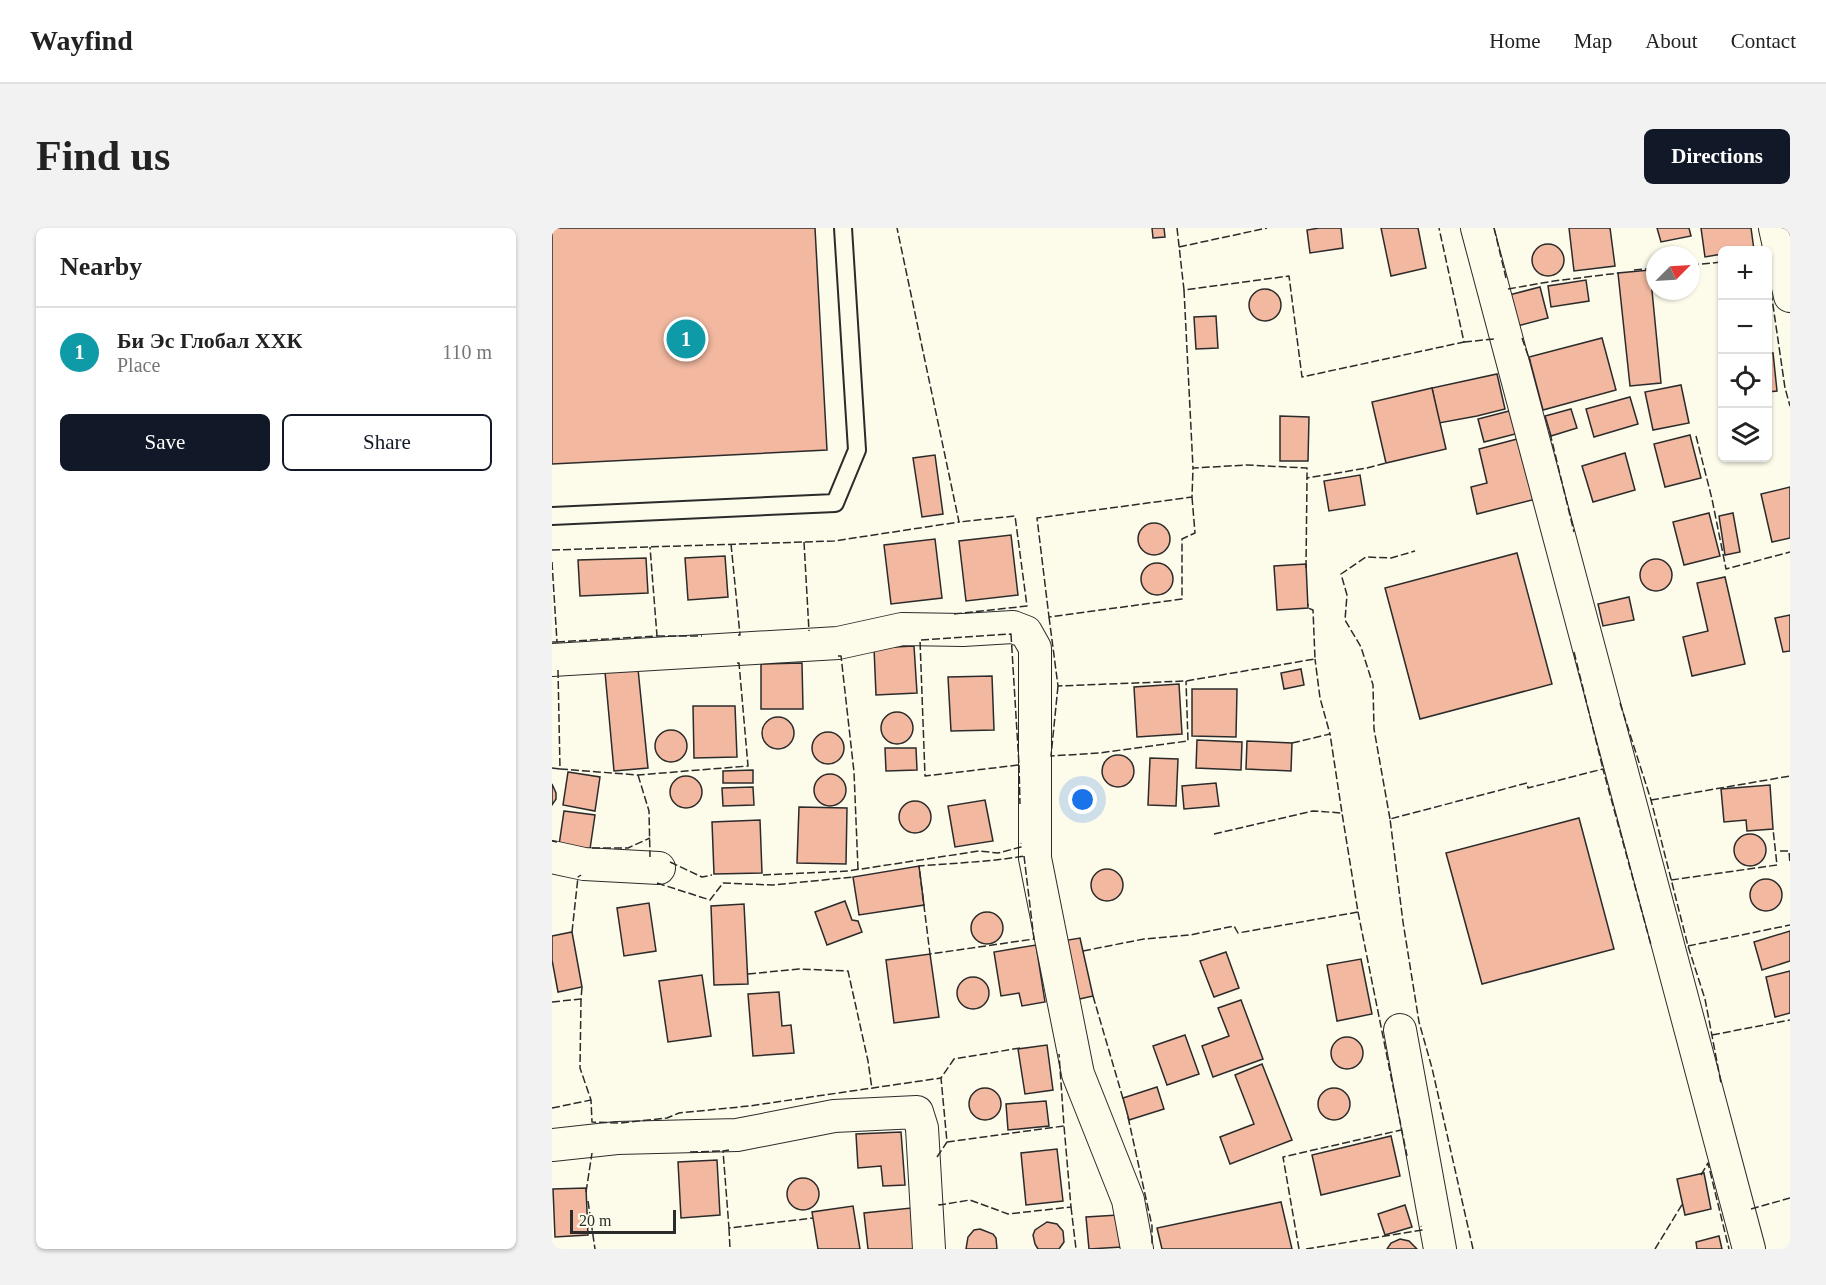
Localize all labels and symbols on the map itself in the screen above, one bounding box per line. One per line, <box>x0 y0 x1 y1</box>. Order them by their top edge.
north arrow <box>1646 246 1700 300</box>
pin: 1 <box>666 316 706 362</box>
your location <box>1068 785 1097 814</box>
scale bar <box>570 1207 676 1234</box>

